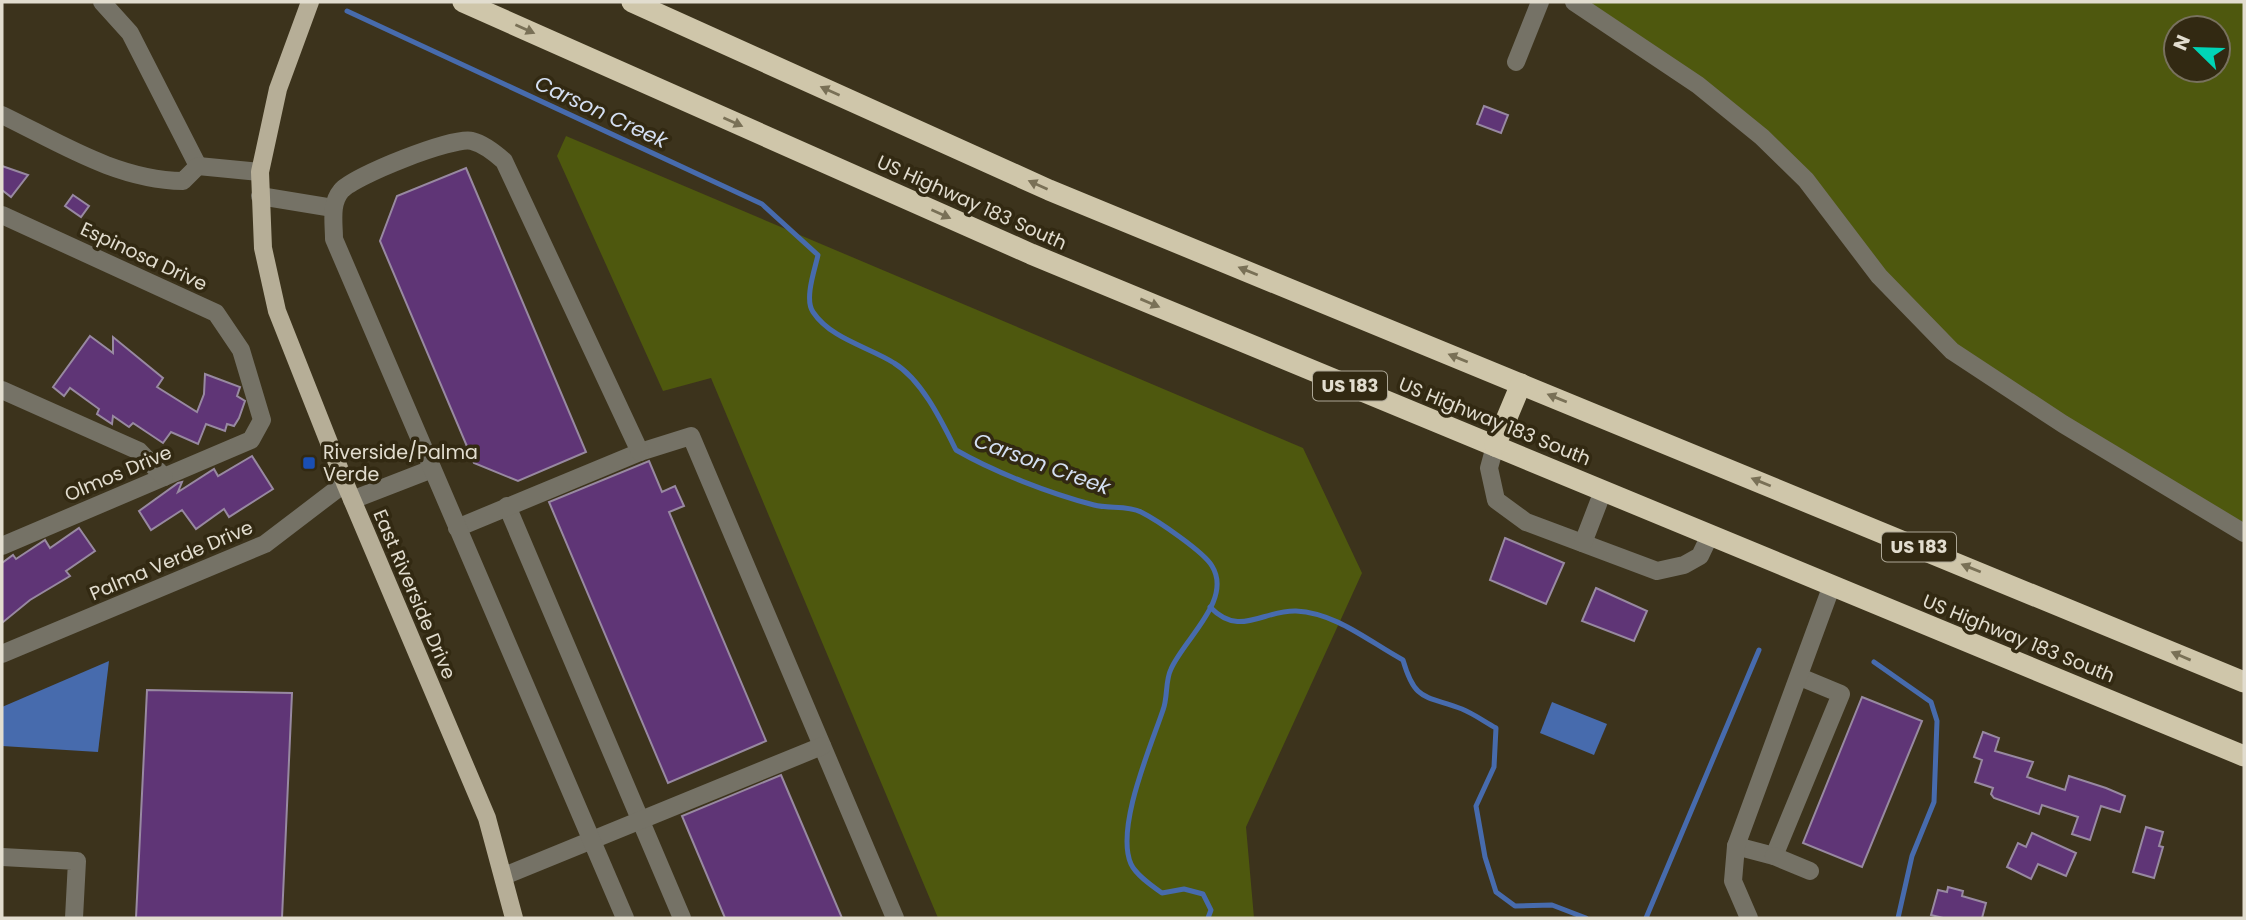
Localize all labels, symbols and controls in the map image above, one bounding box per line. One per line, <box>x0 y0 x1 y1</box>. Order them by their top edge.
north arrow <box>2162 14 2232 84</box>
one-way arrow <box>515 23 535 35</box>
text: N <box>2167 31 2197 54</box>
water label: Carson Creek <box>530 68 673 155</box>
one-way arrow <box>820 85 840 97</box>
one-way arrow <box>723 116 743 128</box>
street label: US Highway 183 South <box>873 148 1071 256</box>
one-way arrow <box>1027 179 1048 190</box>
one-way arrow <box>931 208 951 220</box>
street label: Espinosa Drive <box>76 215 212 298</box>
one-way arrow <box>1237 266 1258 277</box>
one-way arrow <box>1140 298 1161 309</box>
one-way arrow <box>1448 352 1469 363</box>
street label: US Highway 183 South <box>1395 371 1595 472</box>
road number: US 183 <box>1313 372 1387 400</box>
one-way arrow <box>1546 393 1567 404</box>
water label: Carson Creek <box>970 425 1116 502</box>
street label: Olmos Drive <box>60 439 176 508</box>
place label: Riverside/Palma Verde <box>323 439 478 488</box>
marker: Riverside/Palma Verde <box>301 455 317 471</box>
one-way arrow <box>1750 476 1771 487</box>
street label: East Riverside Drive <box>367 505 463 683</box>
street label: Palma Verde Drive <box>85 514 257 607</box>
road number: US 183 <box>1882 532 1956 562</box>
one-way arrow <box>1961 563 1982 574</box>
street label: US Highway 183 South <box>1919 588 2119 689</box>
one-way arrow <box>2171 650 2192 661</box>

